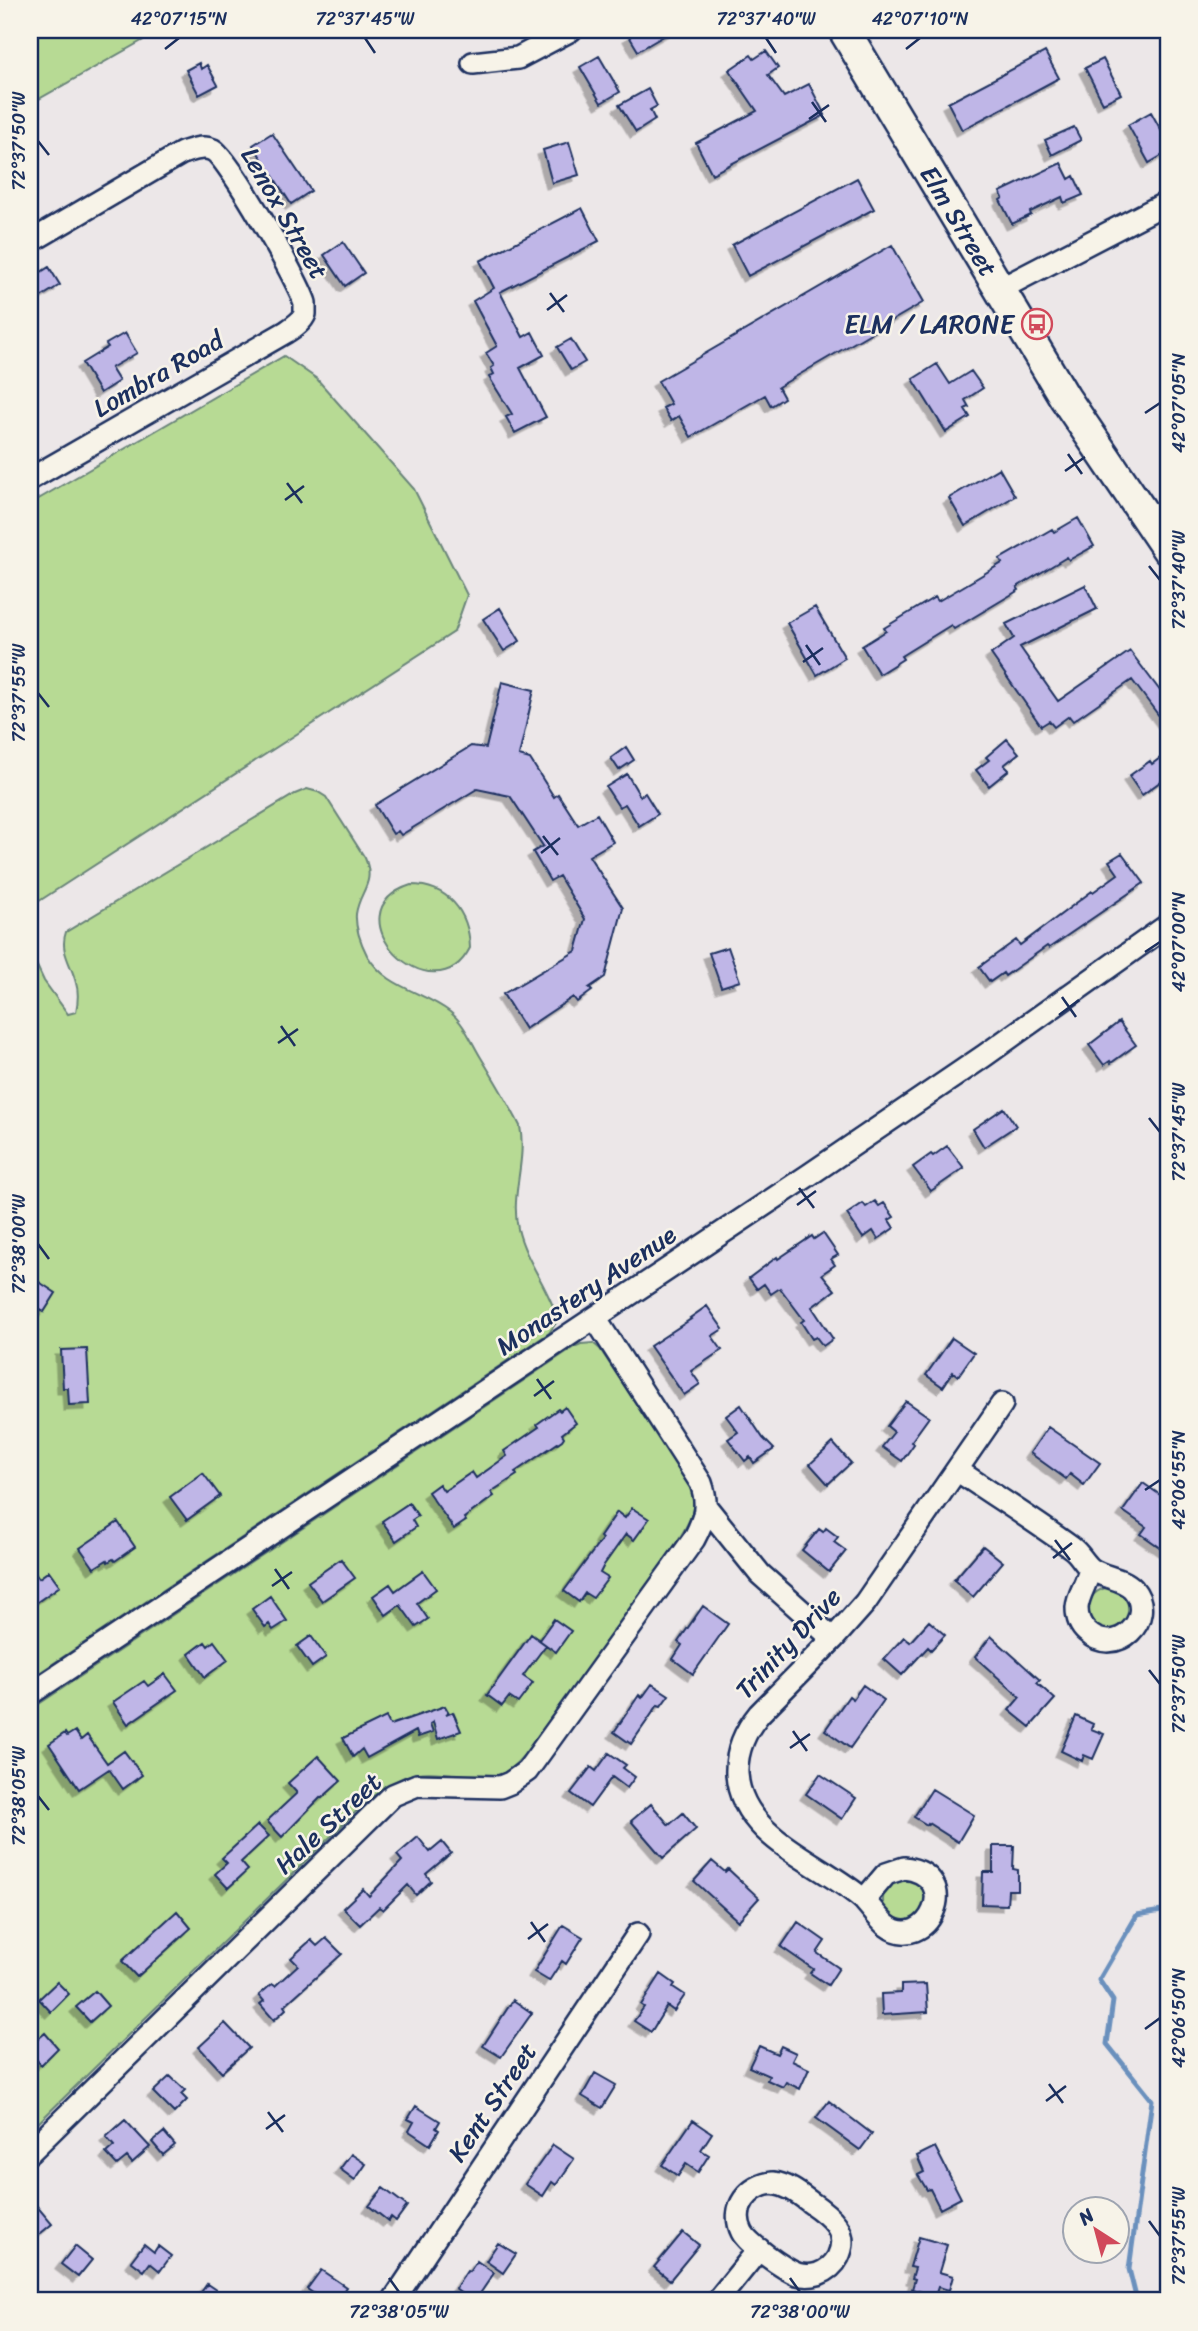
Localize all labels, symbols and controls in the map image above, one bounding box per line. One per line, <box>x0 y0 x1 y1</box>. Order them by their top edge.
text: 42°07'15"N <box>131 3 228 35</box>
text: 72°37'45"W <box>316 3 416 35</box>
text: 72°37'40"W <box>716 3 817 35</box>
text: 42°07'10"N <box>872 3 969 35</box>
text: 72°37'50"W <box>3 90 35 190</box>
street label: Lenox Street <box>228 138 342 288</box>
street label: Elm Street <box>907 156 1011 286</box>
place label: ELM / LARONE <box>845 301 1016 347</box>
bus stop icon: ELM / LARONE <box>1020 307 1054 341</box>
street label: Lombra Road <box>84 317 234 430</box>
text: 42°07'05"N <box>1163 352 1195 453</box>
text: 72°37'40"W <box>1163 529 1195 630</box>
text: 72°37'55"W <box>3 643 35 742</box>
text: 42°07'00"N <box>1163 891 1195 992</box>
text: 72°37'45"W <box>1163 1081 1195 1181</box>
text: 72°38'00"W <box>3 1193 35 1294</box>
street label: Monastery Avenue <box>486 1212 686 1368</box>
text: 42°06'55"N <box>1163 1430 1195 1530</box>
street label: Trinity Drive <box>723 1576 853 1710</box>
text: 72°37'50"W <box>1163 1633 1195 1733</box>
text: 72°38'05"W <box>3 1745 35 1846</box>
street label: Hale Street <box>263 1760 393 1886</box>
text: 42°06'50"N <box>1163 1968 1195 2068</box>
street label: Kent Street <box>435 2032 549 2172</box>
text: 72°37'55"W <box>1163 2186 1195 2285</box>
north arrow <box>1062 2194 1132 2264</box>
text: N <box>1070 2199 1102 2234</box>
text: 72°38'05"W <box>349 2296 450 2328</box>
text: 72°38'00"W <box>750 2296 851 2328</box>

